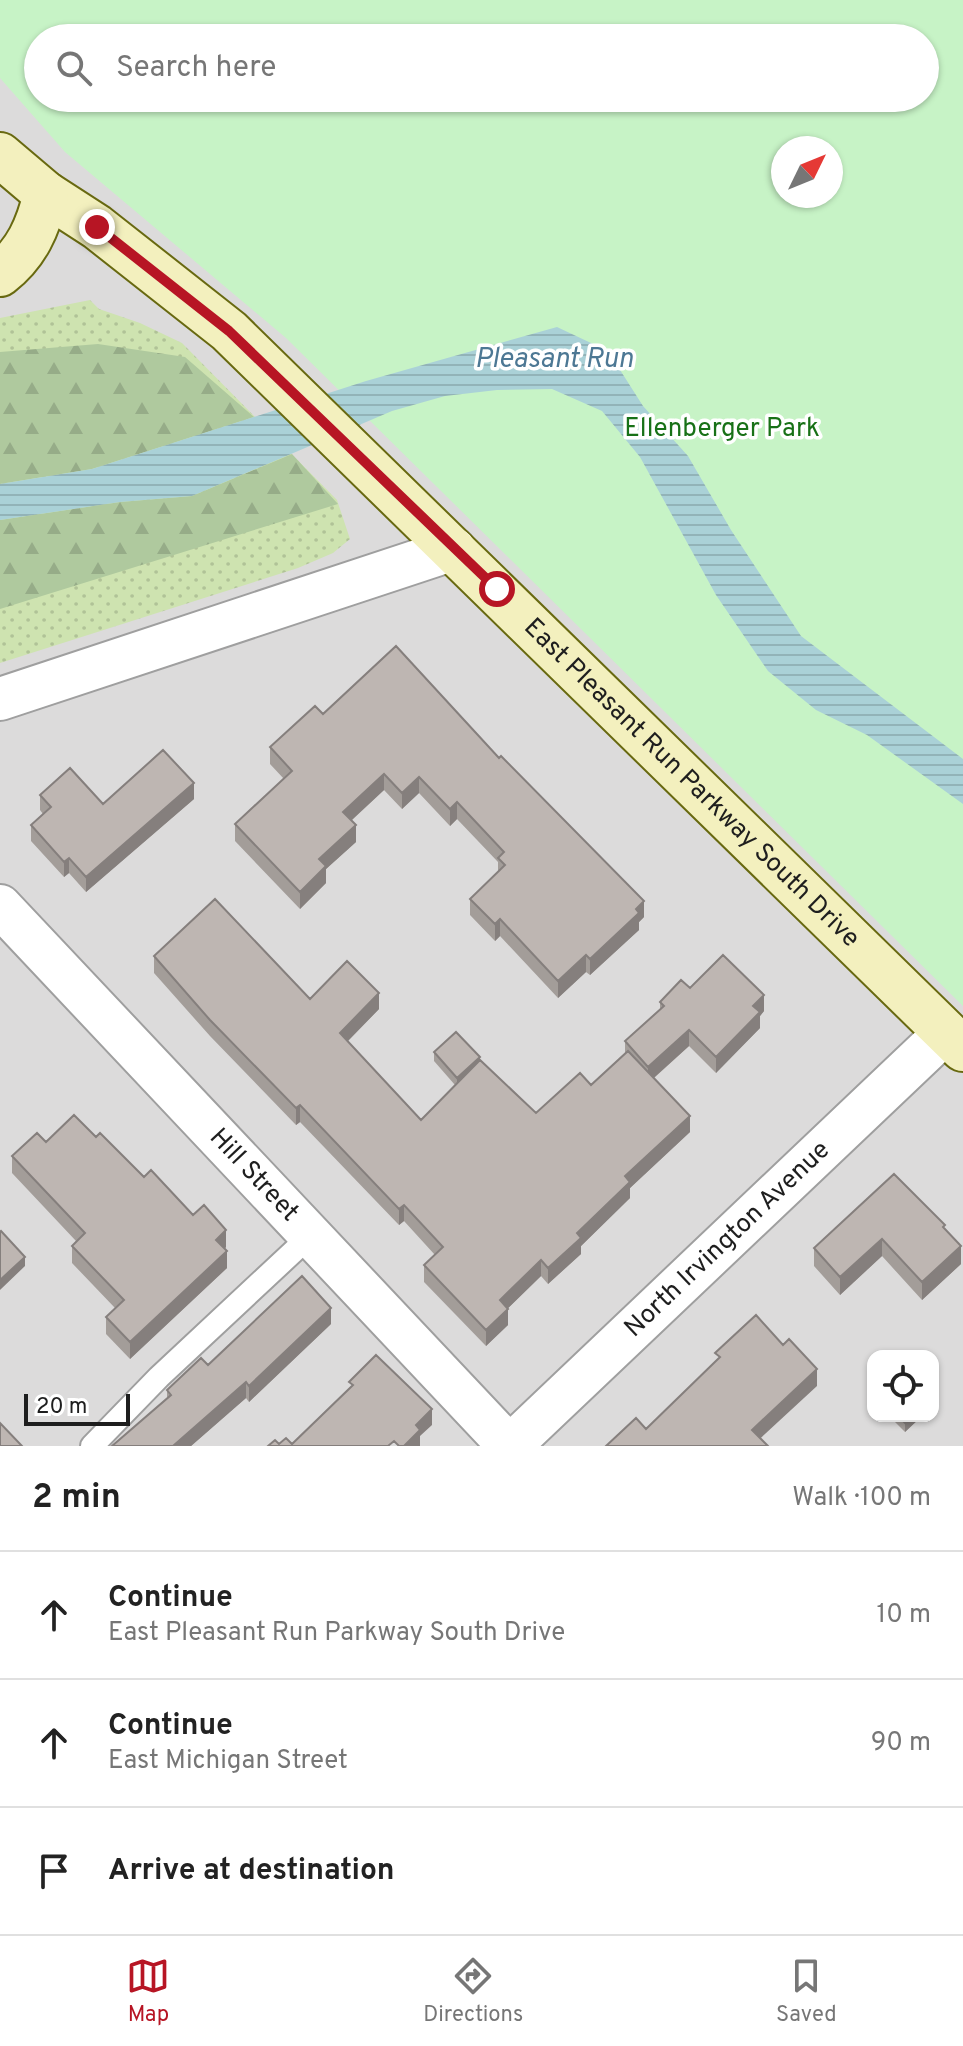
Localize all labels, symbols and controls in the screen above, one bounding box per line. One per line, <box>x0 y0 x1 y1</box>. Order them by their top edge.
search box <box>24 24 939 112</box>
icon: search <box>52 46 96 90</box>
text: Search here <box>116 50 276 87</box>
north arrow <box>771 136 843 208</box>
route end <box>79 209 115 245</box>
water label: Pleasant Run <box>475 342 633 378</box>
park label: Ellenberger Park <box>624 413 820 446</box>
route start <box>479 571 515 607</box>
street label: East Pleasant Run Parkway South Drive <box>516 612 867 955</box>
street label: Hill Street <box>202 1122 306 1229</box>
street label: North Irvington Avenue <box>618 1134 837 1345</box>
map controls <box>867 1350 939 1422</box>
button: locate <box>867 1350 939 1422</box>
scale bar <box>24 1390 130 1426</box>
text: 20 m <box>36 1394 87 1421</box>
text: 2 min <box>32 1477 121 1520</box>
text: Walk · 100 m <box>792 1482 931 1515</box>
text: Continue <box>108 1580 233 1617</box>
icon: ahead <box>32 1593 76 1637</box>
text: 10 m <box>876 1599 931 1632</box>
text: East Pleasant Run Parkway South Drive <box>108 1617 565 1650</box>
text: Continue <box>108 1708 233 1745</box>
icon: ahead <box>32 1721 76 1765</box>
text: 90 m <box>871 1727 931 1760</box>
text: East Michigan Street <box>108 1745 348 1778</box>
icon: arrive <box>32 1849 76 1893</box>
text: Arrive at destination <box>108 1853 394 1890</box>
tab: Map <box>126 1954 170 2029</box>
tab: Directions <box>423 1954 523 2029</box>
tab: Saved <box>776 1954 837 2029</box>

